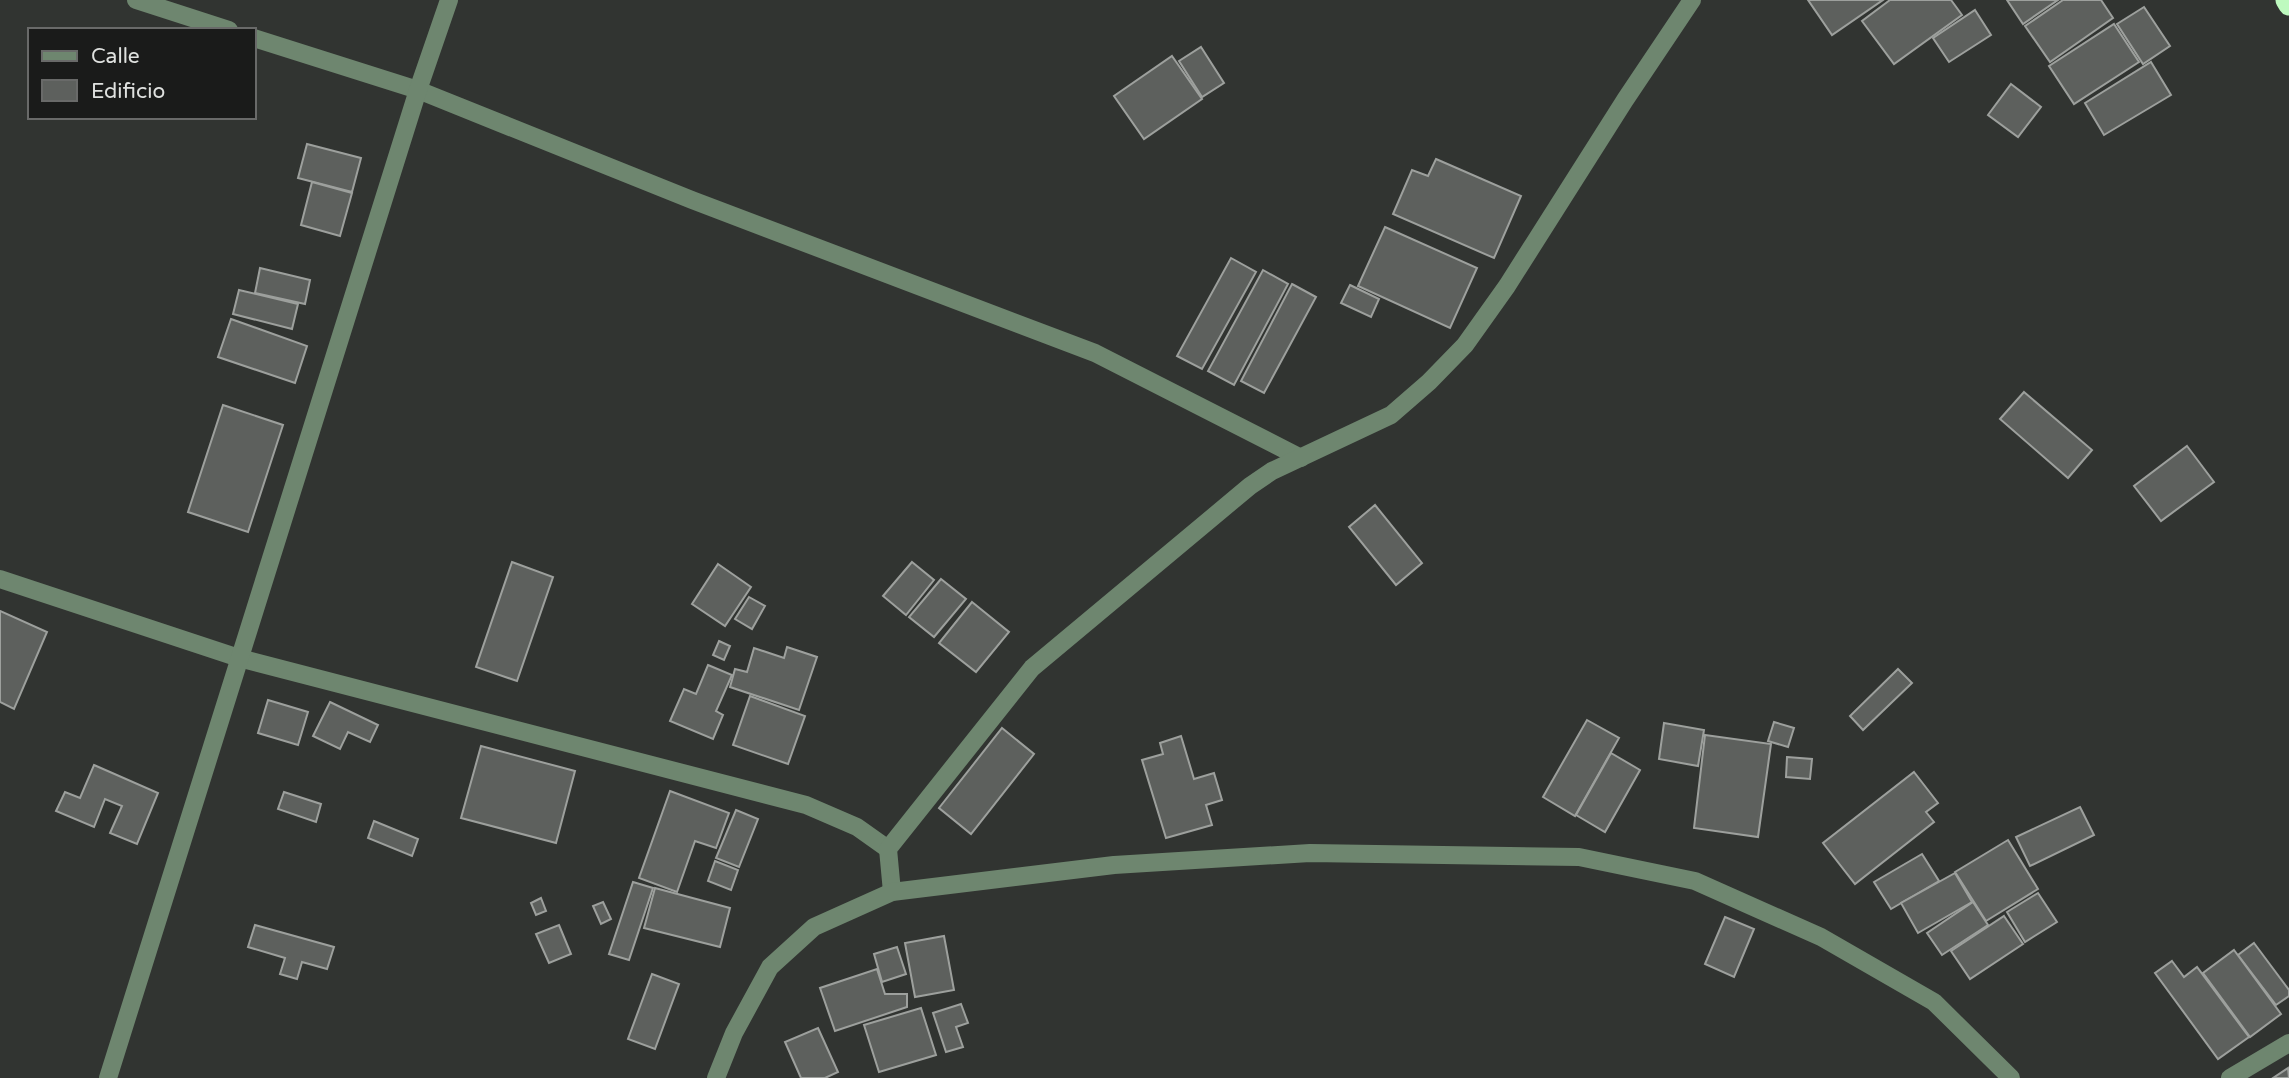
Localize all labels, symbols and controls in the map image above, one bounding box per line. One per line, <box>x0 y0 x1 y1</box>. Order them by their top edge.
legend <box>28 28 256 119</box>
text: Calle <box>91 44 140 69</box>
text: Edificio <box>91 79 165 104</box>

